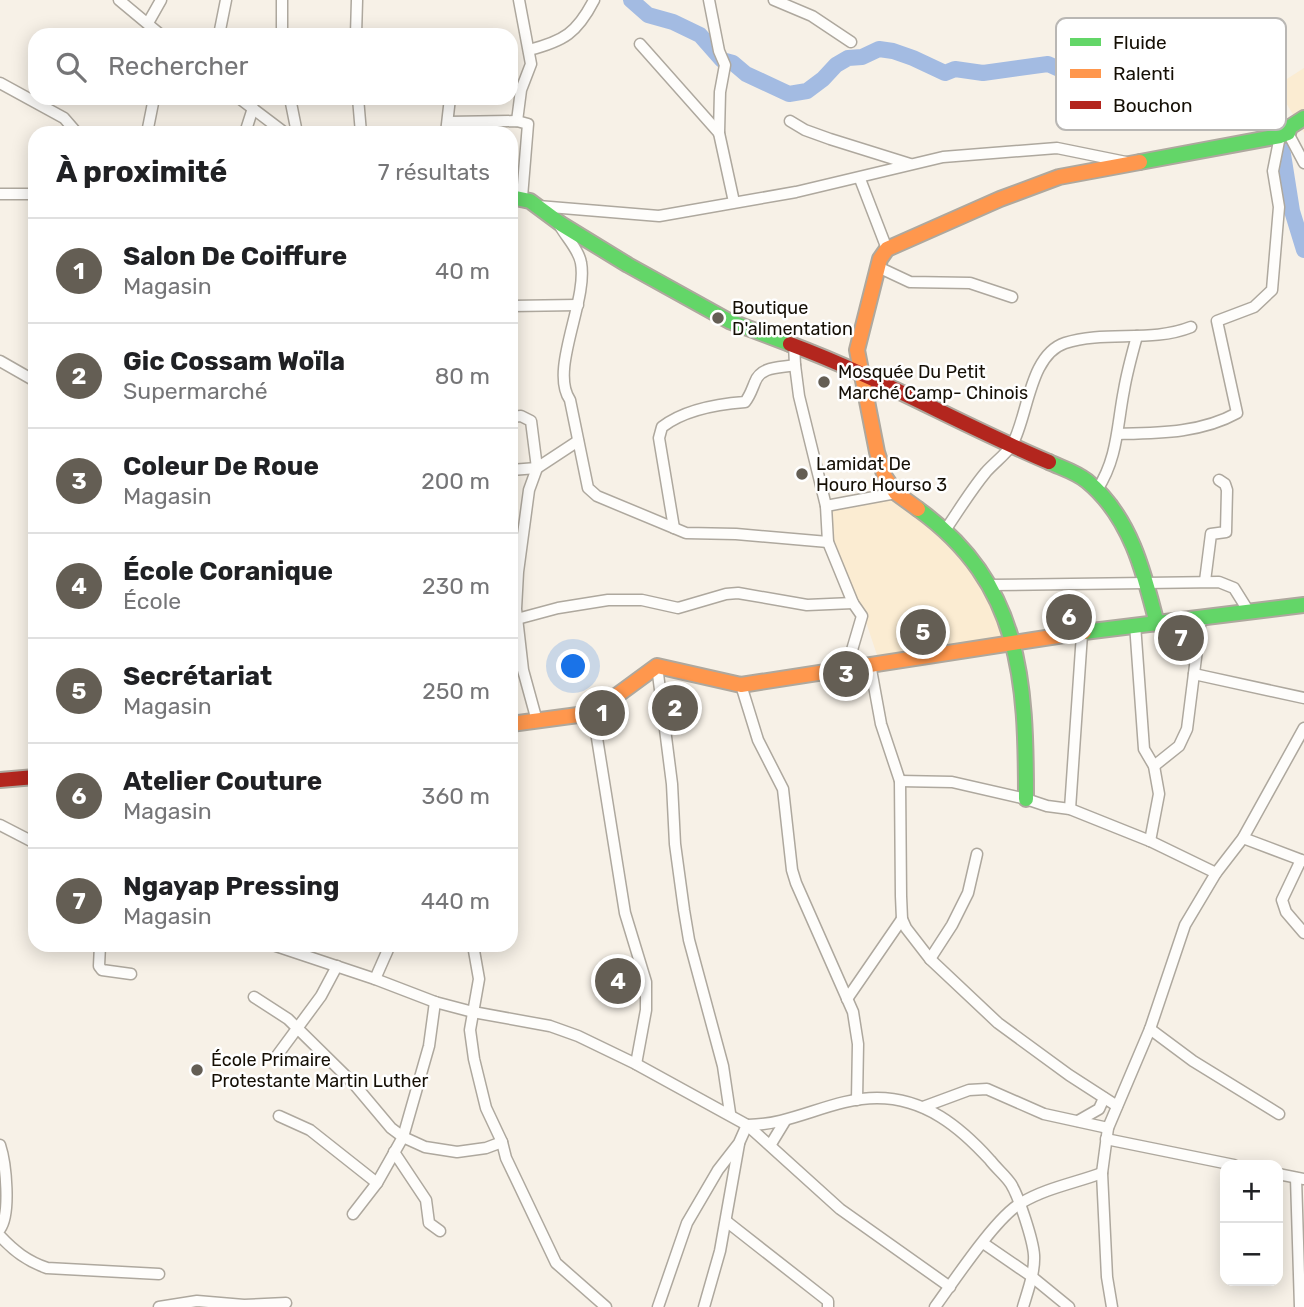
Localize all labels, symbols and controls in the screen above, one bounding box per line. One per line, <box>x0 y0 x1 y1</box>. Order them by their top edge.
legend <box>1056 18 1286 130</box>
search box <box>28 28 518 105</box>
text: Fluide <box>1113 31 1167 54</box>
icon: search <box>52 48 90 86</box>
text: Rechercher <box>108 51 248 82</box>
text: Ralenti <box>1113 62 1175 85</box>
text: Bouchon <box>1113 94 1193 117</box>
text: À proximité <box>56 154 227 190</box>
text: 7 résultats <box>378 158 490 186</box>
text: Salon De Coiffure <box>123 241 347 272</box>
text: 1 <box>73 257 85 285</box>
text: 40 m <box>435 257 490 285</box>
text: Magasin <box>123 272 212 300</box>
place label: Boutique D'alimentation <box>732 297 853 340</box>
marker: Boutique D'alimentation <box>710 310 726 326</box>
text: Gic Cossam Woïla <box>123 346 345 377</box>
place label: Mosquée Du Petit Marché Camp- Chinois <box>838 361 1028 404</box>
text: 2 <box>72 362 86 390</box>
text: 80 m <box>435 362 490 390</box>
marker: Mosquée Du Petit Marché Camp- Chinois <box>816 374 832 390</box>
text: Supermarché <box>123 377 268 405</box>
text: Coleur De Roue <box>123 451 319 482</box>
place label: Lamidat De Houro Hourso 3 <box>816 453 947 496</box>
marker: Lamidat De Houro Hourso 3 <box>794 466 810 482</box>
text: 3 <box>71 467 87 495</box>
text: 200 m <box>421 467 490 495</box>
text: Magasin <box>123 482 212 510</box>
text: École Coranique <box>123 556 333 587</box>
text: 4 <box>71 572 87 600</box>
text: 230 m <box>422 572 490 600</box>
text: École <box>123 587 181 615</box>
pin: 6 <box>1046 591 1092 643</box>
pin: 5 <box>900 606 946 658</box>
pin: 7 <box>1158 612 1204 664</box>
pin: 3 <box>823 648 869 700</box>
your location <box>556 649 590 683</box>
text: Secrétariat <box>123 661 272 692</box>
text: 5 <box>72 677 86 705</box>
text: 250 m <box>422 677 490 705</box>
pin: 2 <box>652 682 698 734</box>
pin: 1 <box>579 687 625 739</box>
text: Magasin <box>123 692 212 720</box>
text: Atelier Couture <box>123 766 322 797</box>
text: 6 <box>72 782 86 810</box>
text: 360 m <box>422 782 490 810</box>
text: Magasin <box>123 797 212 825</box>
text: Ngayap Pressing <box>123 871 339 902</box>
text: 7 <box>72 887 86 915</box>
text: 440 m <box>421 887 490 915</box>
text: Magasin <box>123 902 212 930</box>
pin: 4 <box>595 955 641 1007</box>
place label: École Primaire Protestante Martin Luther <box>211 1049 429 1092</box>
marker: École Primaire Protestante Martin Luther <box>189 1062 205 1078</box>
map controls <box>1220 1160 1283 1286</box>
button: + <box>1220 1160 1283 1223</box>
button: − <box>1220 1223 1283 1286</box>

